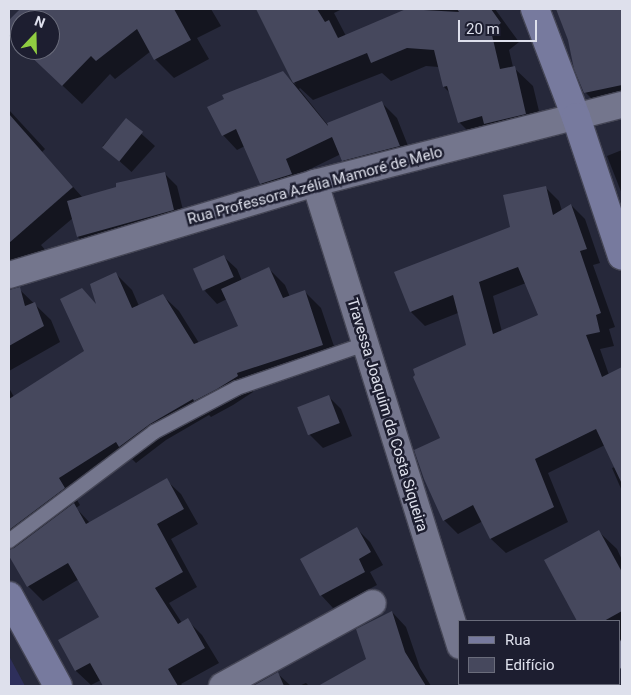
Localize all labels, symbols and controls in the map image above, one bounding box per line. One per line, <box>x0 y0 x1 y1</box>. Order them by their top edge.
north arrow <box>10 10 60 60</box>
scale bar <box>461 10 540 42</box>
text: N <box>33 13 47 31</box>
text: 20 m <box>466 20 500 38</box>
street label: Rua Professora Azélia Mamoré de Melo <box>185 143 445 229</box>
street label: Travessa Joaquim da Costa Siqueira <box>343 296 431 534</box>
legend <box>458 620 621 685</box>
text: Rua <box>505 631 531 649</box>
text: Edifício <box>505 656 554 674</box>

